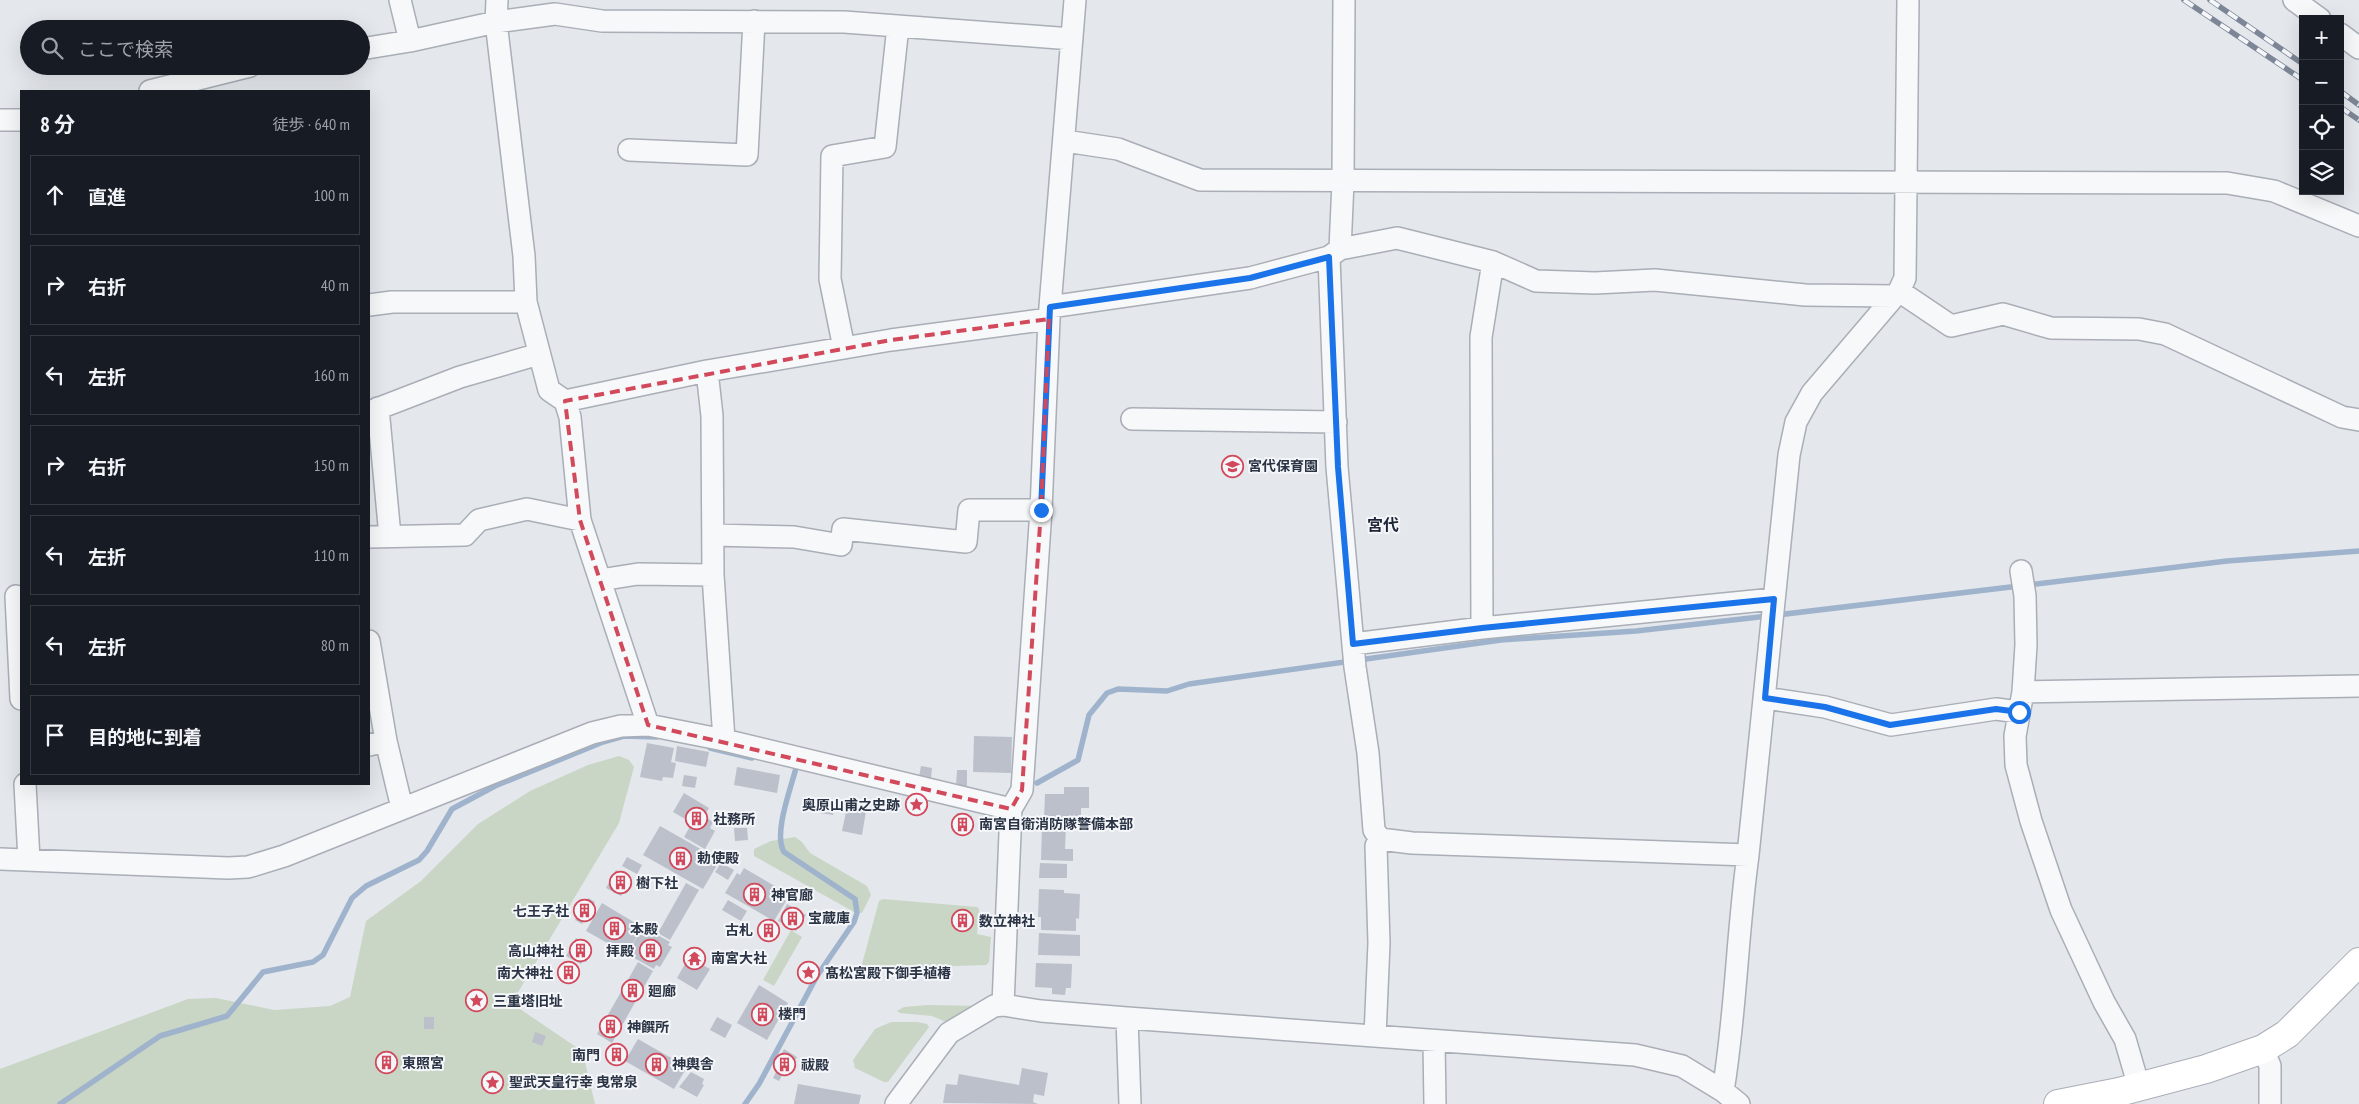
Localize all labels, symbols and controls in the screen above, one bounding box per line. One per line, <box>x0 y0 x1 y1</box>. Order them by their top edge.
map controls <box>2299 15 2344 195</box>
button: + <box>2299 15 2344 60</box>
search box <box>20 20 370 75</box>
icon: search <box>38 34 66 62</box>
text: ここで検索 <box>78 37 173 61</box>
button: − <box>2299 60 2344 105</box>
button: locate <box>2299 105 2344 150</box>
text: 8 分 <box>40 111 75 138</box>
text: 徒歩 · 640 m <box>272 114 350 134</box>
button: layers <box>2299 150 2344 195</box>
icon: ahead <box>41 181 69 209</box>
text: 直進 <box>88 185 126 209</box>
text: 100 m <box>314 185 349 205</box>
icon: right <box>41 271 69 299</box>
text: 右折 <box>88 275 126 299</box>
text: 40 m <box>321 275 349 295</box>
icon: left <box>41 361 69 389</box>
text: 左折 <box>88 365 126 389</box>
text: 160 m <box>314 365 349 385</box>
icon: right <box>41 451 69 479</box>
school or university icon: 宮代保育園 <box>1220 454 1244 478</box>
text: 右折 <box>88 455 126 479</box>
text: 150 m <box>314 455 349 475</box>
place label: 宮代保育園 <box>1248 457 1318 475</box>
route end <box>1030 499 1053 522</box>
district label: 宮代 <box>1367 515 1399 535</box>
icon: left <box>41 541 69 569</box>
text: 左折 <box>88 545 126 569</box>
text: 110 m <box>314 545 349 565</box>
icon: left <box>41 631 69 659</box>
text: 左折 <box>88 635 126 659</box>
text: 80 m <box>321 635 349 655</box>
route start <box>2008 701 2031 724</box>
icon: arrive <box>41 721 69 749</box>
text: 目的地に到着 <box>88 725 202 749</box>
place icon: 奥原山甫之史跡 <box>904 793 928 817</box>
place label: 奥原山甫之史跡 <box>802 796 900 814</box>
building icon: 社務所 <box>685 807 709 831</box>
place label: 社務所 <box>713 810 755 828</box>
building icon: 南宮自衛消防隊警備本部 <box>951 812 975 836</box>
place label: 南宮自衛消防隊警備本部 <box>979 815 1133 833</box>
building icon: 勅使殿 <box>669 846 693 870</box>
place label: 勅使殿 <box>697 849 739 867</box>
building icon: 樹下社 <box>608 871 632 895</box>
place label: 樹下社 <box>636 874 678 892</box>
building icon: 神官廊 <box>743 883 767 907</box>
place label: 神官廊 <box>771 886 813 904</box>
building icon: 七王子社 <box>573 899 597 923</box>
place label: 七王子社 <box>513 902 569 920</box>
building icon: 宝蔵庫 <box>780 906 804 930</box>
place label: 宝蔵庫 <box>808 909 850 927</box>
building icon: 数立神社 <box>951 909 975 933</box>
place label: 数立神社 <box>979 912 1035 930</box>
building icon: 本殿 <box>602 917 626 941</box>
building icon: 古札 <box>757 918 781 942</box>
place label: 本殿 <box>630 920 658 938</box>
place label: 古札 <box>725 921 753 939</box>
building icon: 高山神社 <box>568 939 592 963</box>
building icon: 拝殿 <box>638 939 662 963</box>
place label: 高山神社 <box>508 942 564 960</box>
place label: 拝殿 <box>606 942 634 960</box>
temple icon: 南宮大社 <box>683 946 707 970</box>
place label: 南宮大社 <box>711 949 767 967</box>
building icon: 南大神社 <box>557 961 581 985</box>
place icon: 髙松宮殿下御手植椿 <box>797 961 821 985</box>
place label: 南大神社 <box>497 964 553 982</box>
place label: 髙松宮殿下御手植椿 <box>825 964 951 982</box>
building icon: 廻廊 <box>620 979 644 1003</box>
place label: 廻廊 <box>648 982 676 1000</box>
place icon: 三重塔旧址 <box>465 989 489 1013</box>
place label: 三重塔旧址 <box>493 992 563 1010</box>
building icon: 楼門 <box>750 1002 774 1026</box>
place label: 楼門 <box>778 1005 806 1023</box>
building icon: 神饌所 <box>599 1015 623 1039</box>
place label: 神饌所 <box>627 1018 669 1036</box>
building icon: 南門 <box>604 1043 628 1067</box>
place label: 南門 <box>572 1046 600 1064</box>
building icon: 東照宮 <box>374 1051 398 1075</box>
building icon: 神輿舎 <box>644 1052 668 1076</box>
building icon: 祓殿 <box>773 1053 797 1077</box>
place label: 東照宮 <box>402 1054 444 1072</box>
place label: 神輿舎 <box>672 1055 714 1073</box>
place label: 祓殿 <box>801 1056 829 1074</box>
place icon: 聖武天皇行幸 曳常泉 <box>481 1070 505 1094</box>
place label: 聖武天皇行幸 曳常泉 <box>509 1073 638 1091</box>

